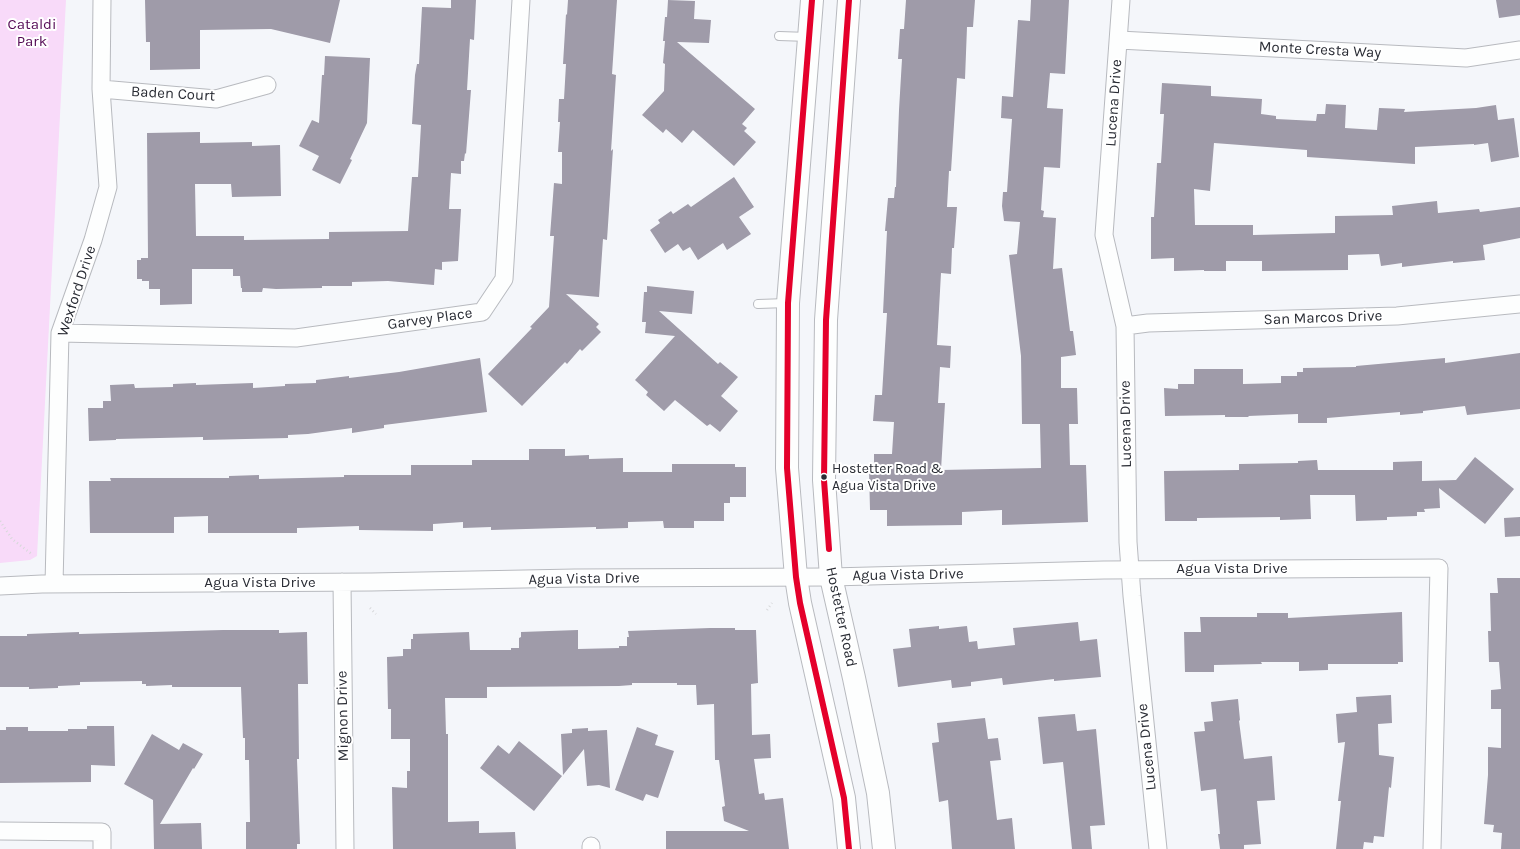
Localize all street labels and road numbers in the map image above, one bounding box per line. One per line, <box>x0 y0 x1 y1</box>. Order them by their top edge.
street label: Monte Cresta Way <box>1258 38 1382 62</box>
street label: Lucena Drive <box>1102 59 1126 147</box>
street label: Baden Court <box>130 83 216 105</box>
street label: Wexford Drive <box>54 243 100 339</box>
street label: Garvey Place <box>386 304 474 334</box>
street label: San Marcos Drive <box>1263 307 1383 329</box>
street label: Lucena Drive <box>1116 380 1136 468</box>
street label: Agua Vista Drive <box>1176 560 1288 578</box>
street label: Hostetter Road <box>822 565 860 669</box>
street label: Agua Vista Drive <box>852 565 964 585</box>
street label: Agua Vista Drive <box>528 569 640 589</box>
street label: Agua Vista Drive <box>204 574 316 592</box>
street label: Mignon Drive <box>333 671 353 761</box>
street label: Lucena Drive <box>1133 703 1161 791</box>

